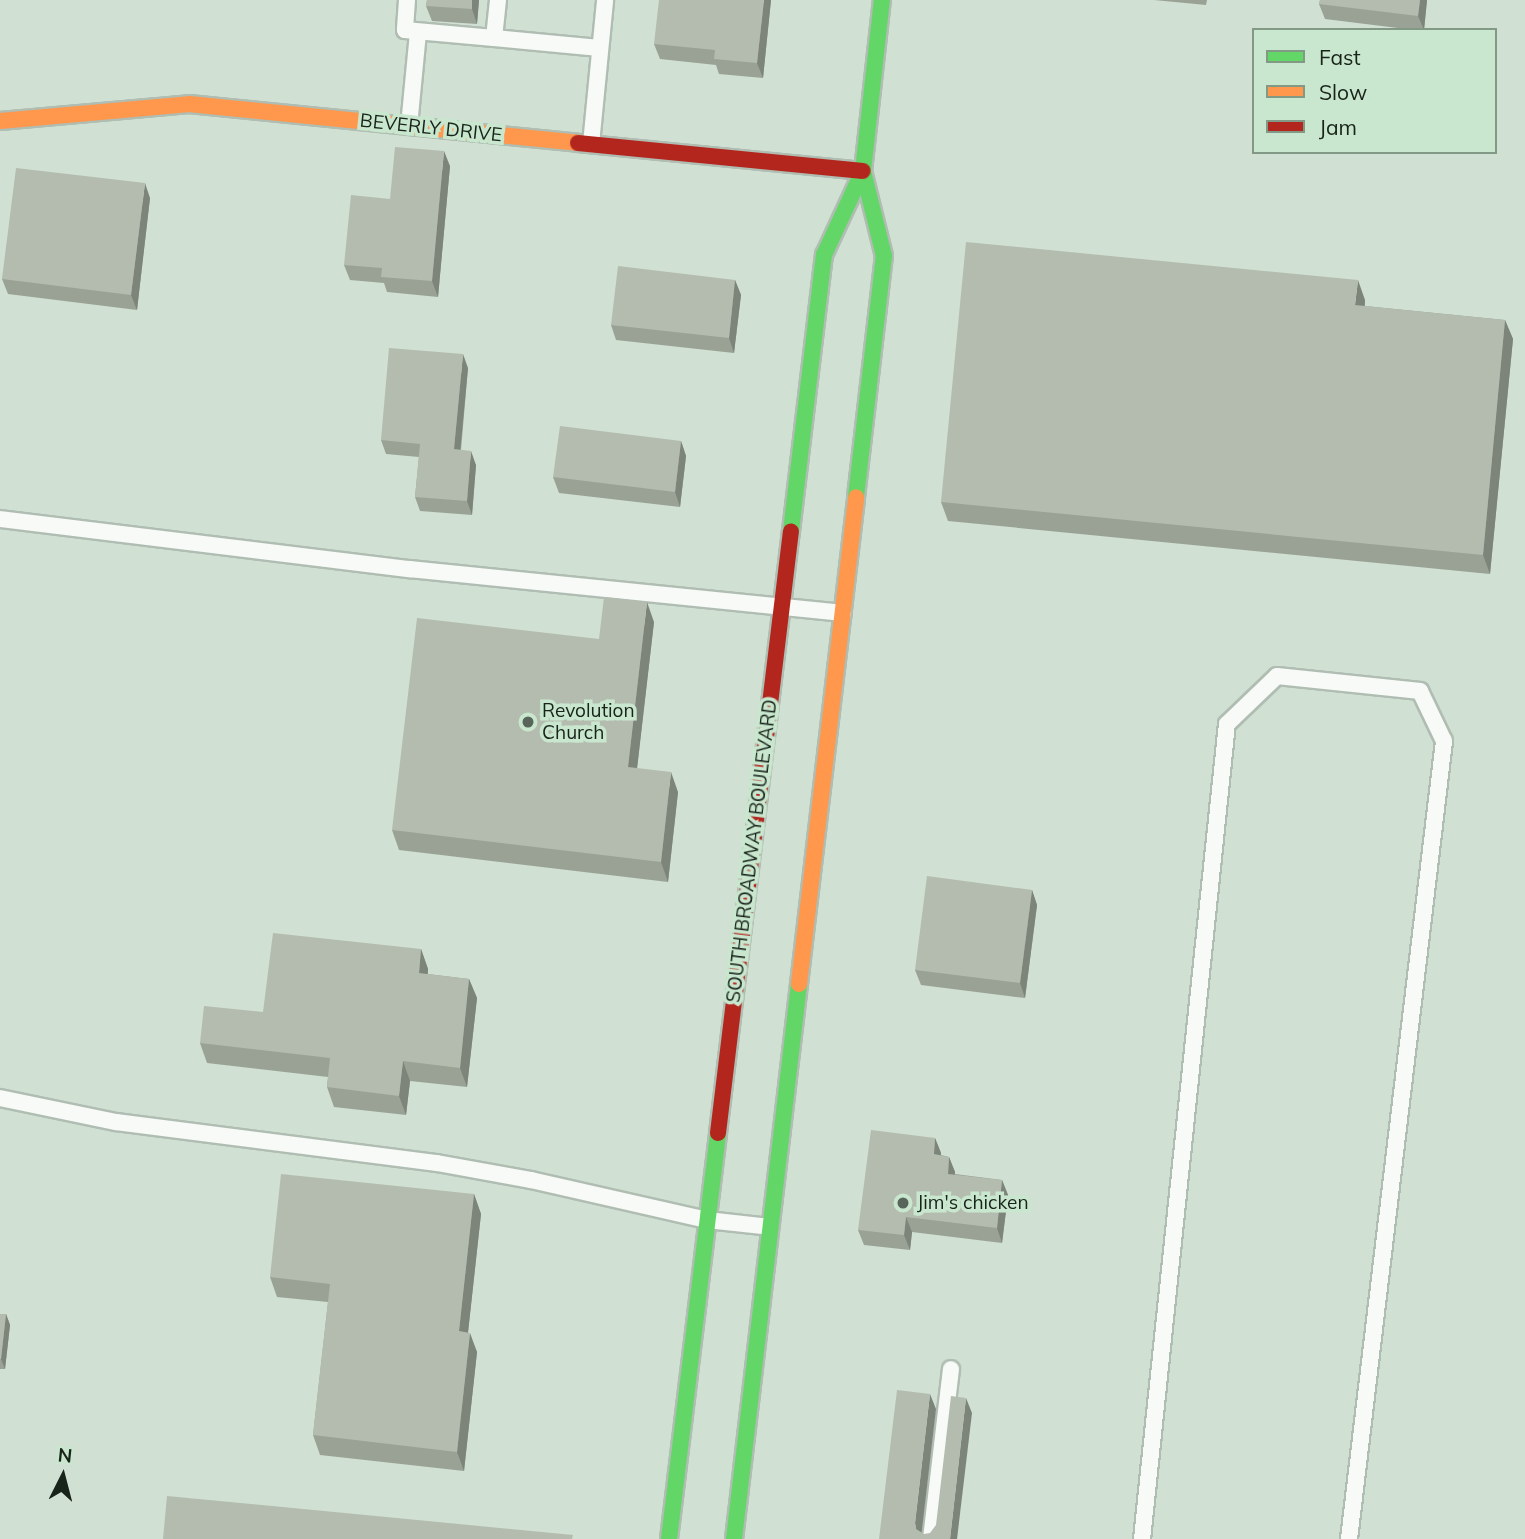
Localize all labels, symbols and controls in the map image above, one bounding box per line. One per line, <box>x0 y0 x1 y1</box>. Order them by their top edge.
legend <box>1252 28 1497 154</box>
text: Fast <box>1319 44 1361 70</box>
text: Slow <box>1319 79 1367 105</box>
street label: BEVERLY DRIVE <box>359 109 503 147</box>
text: Jam <box>1319 114 1357 140</box>
street label: SOUTH BROADWAY BOULEVARD <box>722 698 782 1004</box>
place label: Revolution Church <box>542 700 635 744</box>
marker: Revolution Church <box>520 714 536 730</box>
place label: Jim's chicken <box>917 1192 1029 1214</box>
marker: Jim's chicken <box>895 1195 911 1211</box>
north arrow <box>28 1441 98 1511</box>
text: N <box>57 1442 74 1468</box>

